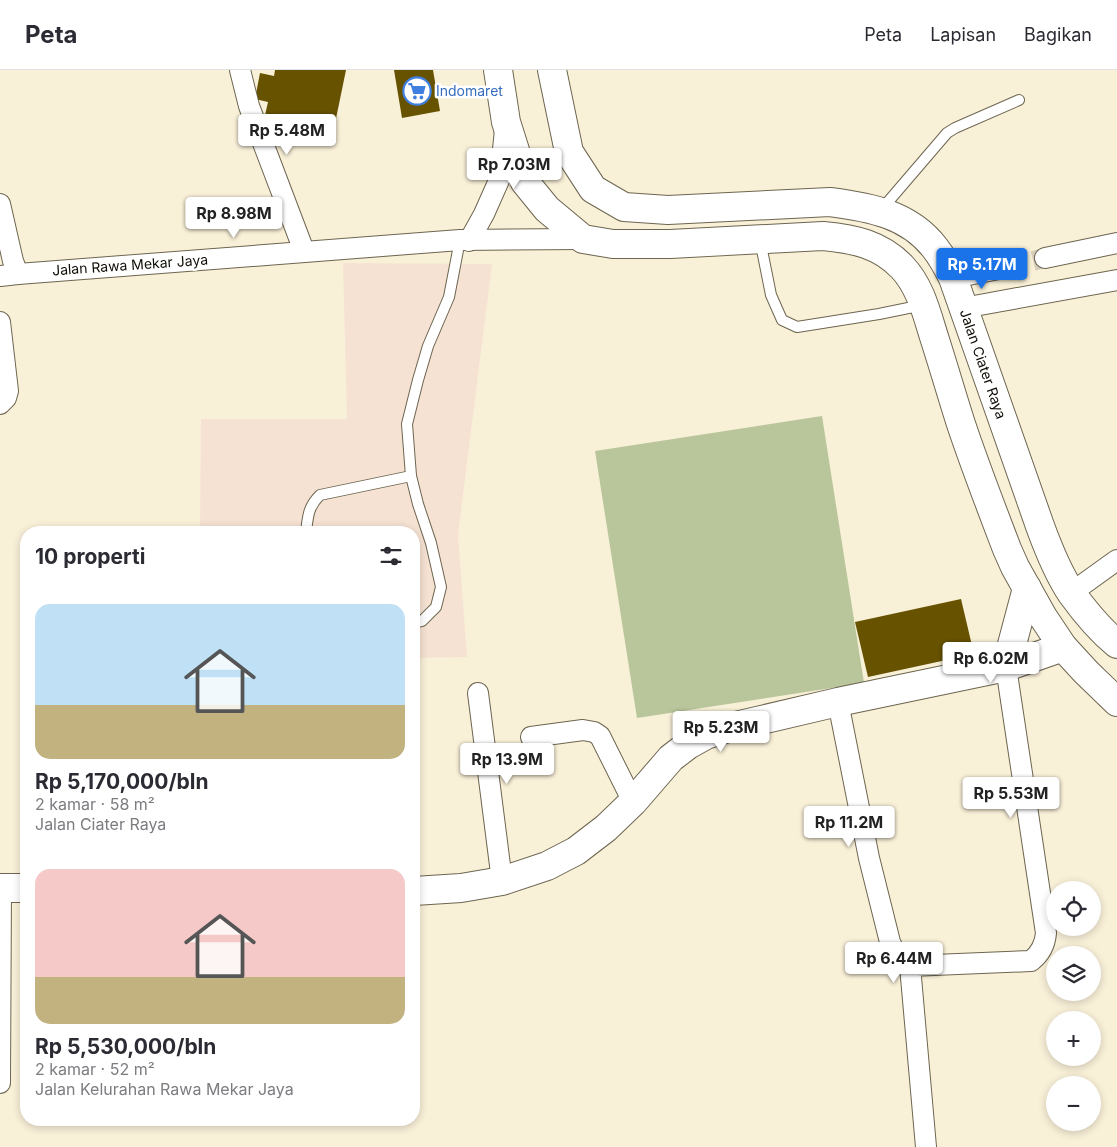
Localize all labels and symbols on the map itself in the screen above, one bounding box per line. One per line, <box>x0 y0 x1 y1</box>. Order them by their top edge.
supermarket icon: Indomaret <box>402 76 432 106</box>
place label: Indomaret <box>436 82 503 99</box>
pin: Rp 5.48M <box>235 114 339 156</box>
pin: Rp 7.03M <box>462 148 566 190</box>
pin: Rp 8.98M <box>182 196 286 239</box>
pin: Rp 5.17M <box>930 248 1034 290</box>
street label: Jalan Rawa Mekar Jaya <box>51 251 208 278</box>
street label: Jalan Ciater Raya <box>957 307 1010 421</box>
pin: Rp 6.02M <box>939 642 1043 684</box>
pin: Rp 5.23M <box>669 710 773 753</box>
pin: Rp 13.9M <box>455 742 559 785</box>
pin: Rp 5.53M <box>959 776 1063 819</box>
pin: Rp 11.2M <box>797 806 901 848</box>
pin: Rp 6.44M <box>842 942 946 984</box>

